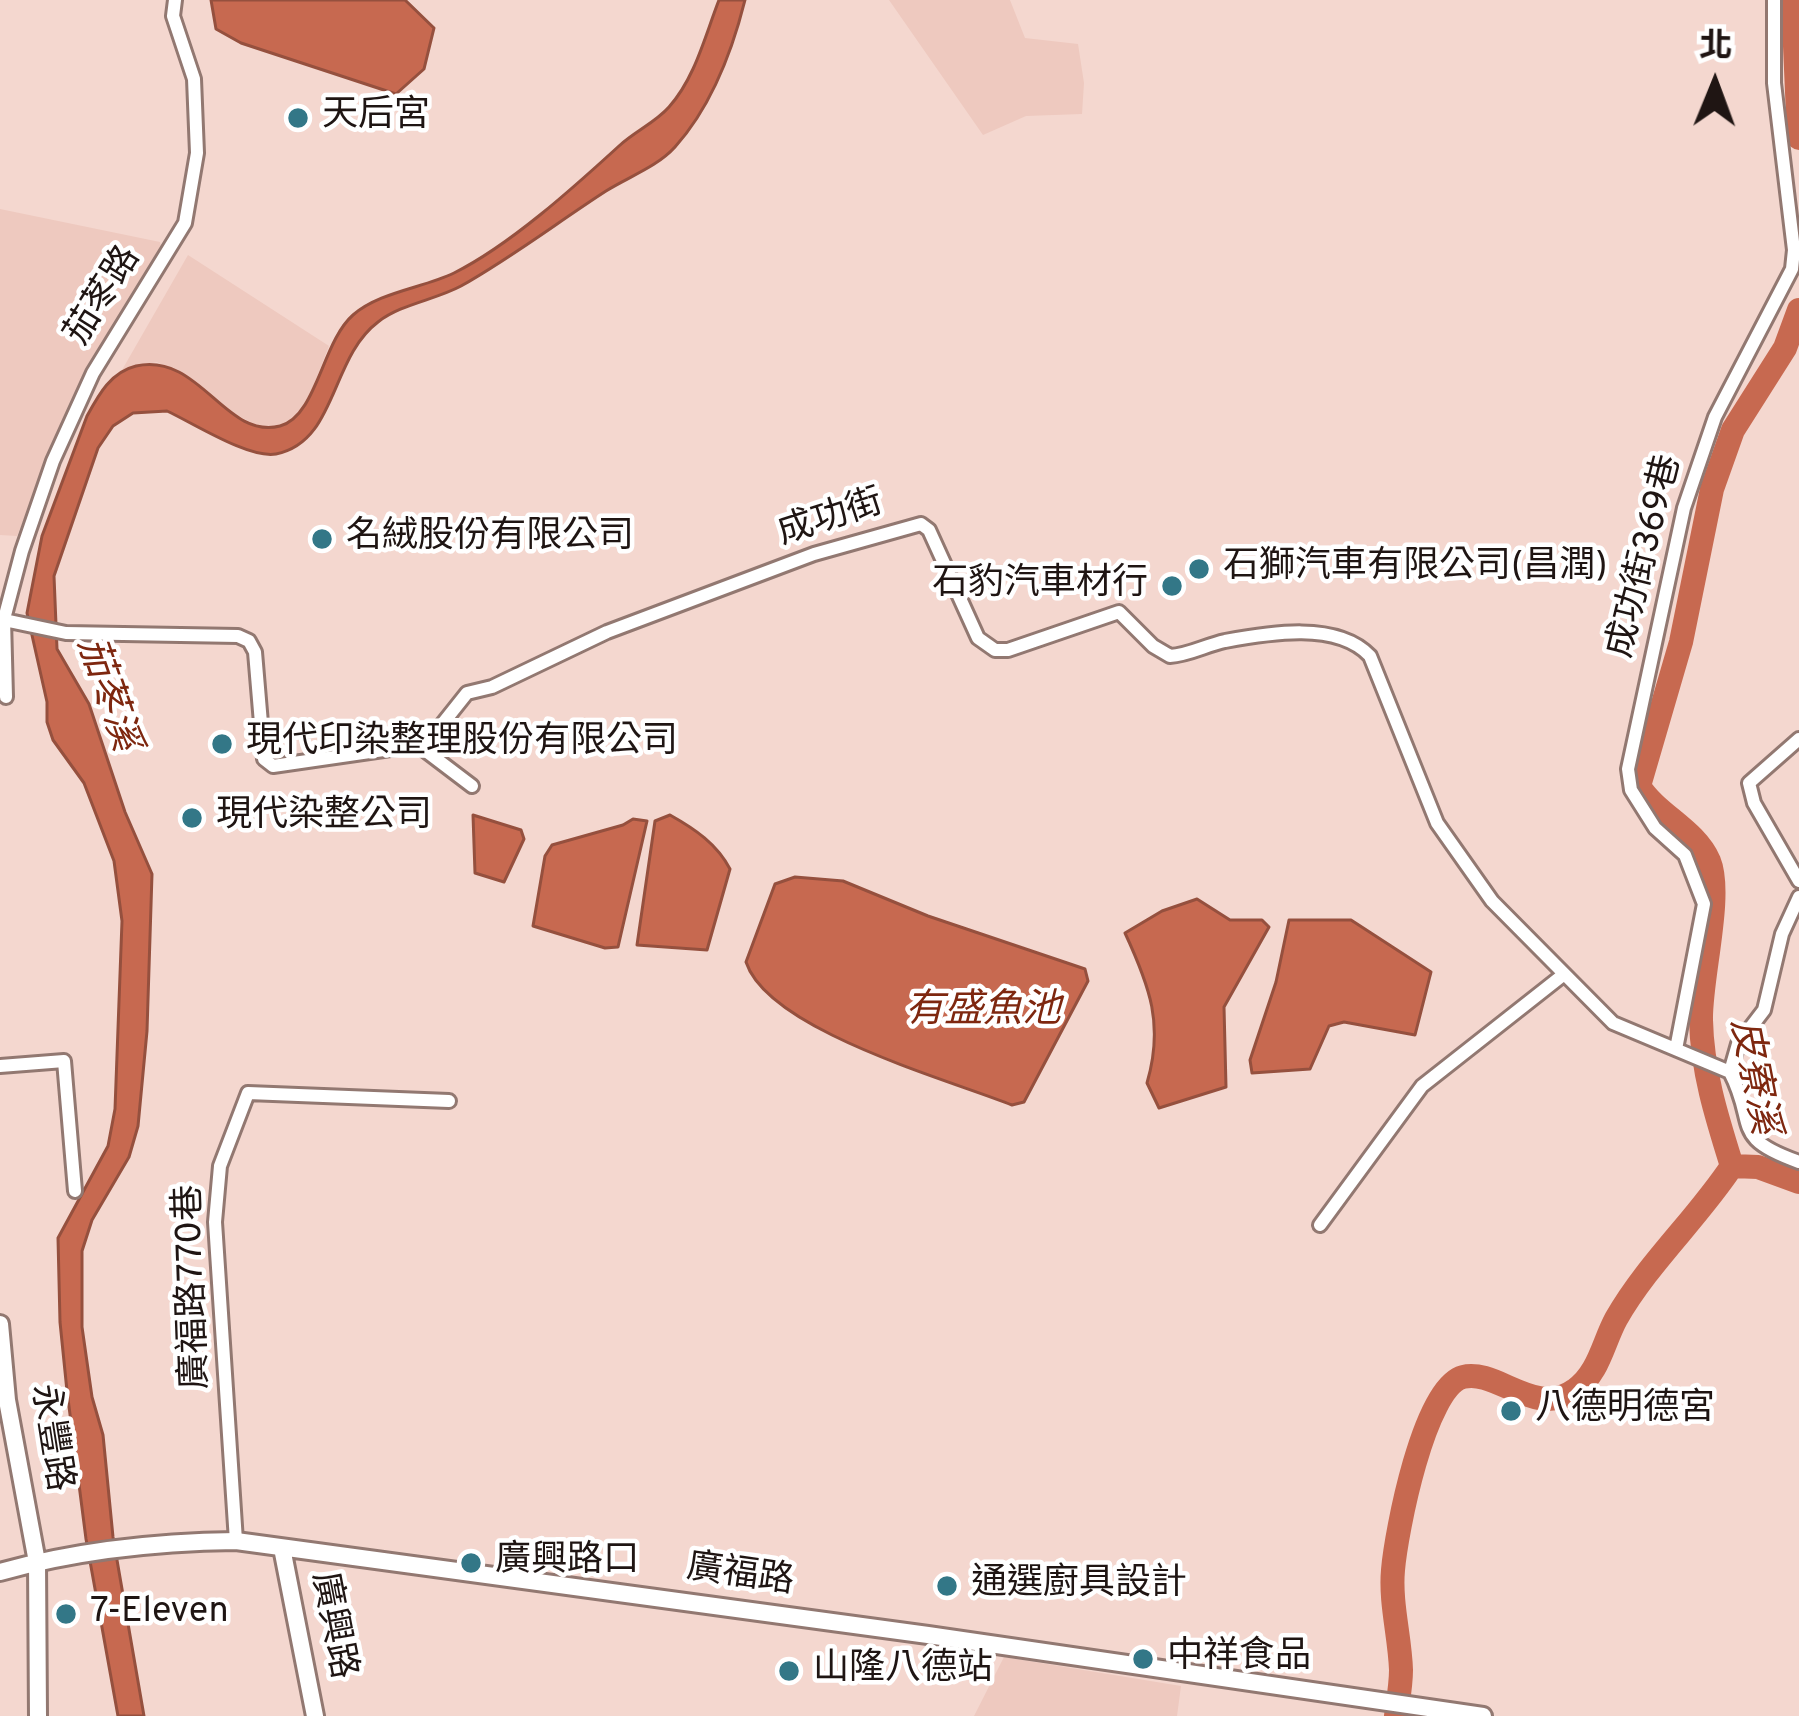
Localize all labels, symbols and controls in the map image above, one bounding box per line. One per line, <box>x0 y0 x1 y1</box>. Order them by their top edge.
north arrow <box>1655 24 1775 144</box>
text: 北 <box>1699 27 1732 69</box>
place label: 天后宮 <box>322 96 430 140</box>
marker: 天后宮 <box>285 105 311 131</box>
street label: 茄苳路 <box>58 240 152 354</box>
street label: 成功街369巷 <box>1601 451 1693 663</box>
street label: 成功街 <box>773 483 889 557</box>
place label: 名絨股份有限公司 <box>346 517 634 561</box>
marker: 名絨股份有限公司 <box>309 526 335 552</box>
place label: 石獅汽車有限公司(昌潤) <box>1223 547 1608 591</box>
marker: 石獅汽車有限公司(昌潤) <box>1186 556 1212 582</box>
place label: 石豹汽車材行 <box>932 564 1148 608</box>
marker: 石豹汽車材行 <box>1159 573 1185 599</box>
water label: 茄苳溪 <box>64 632 146 758</box>
place label: 現代印染整理股份有限公司 <box>246 722 678 766</box>
marker: 現代印染整理股份有限公司 <box>209 731 235 757</box>
place label: 現代染整公司 <box>216 796 432 840</box>
marker: 現代染整公司 <box>179 805 205 831</box>
water label: 有盛魚池 <box>905 990 1061 1036</box>
water label: 皮寮溪 <box>1717 1015 1785 1139</box>
street label: 廣福路770巷 <box>170 1184 220 1390</box>
street label: 永豐路 <box>19 1381 79 1495</box>
place label: 八德明德宮 <box>1535 1389 1715 1433</box>
marker: 八德明德宮 <box>1498 1398 1524 1424</box>
place label: 廣興路口 <box>495 1541 639 1585</box>
street label: 廣福路 <box>684 1548 796 1606</box>
marker: 廣興路口 <box>458 1550 484 1576</box>
place label: 通選廚具設計 <box>971 1564 1187 1608</box>
street label: 廣興路 <box>299 1569 363 1683</box>
marker: 通選廚具設計 <box>934 1573 960 1599</box>
place label: 7-Eleven <box>90 1592 229 1636</box>
marker: 7-Eleven <box>53 1601 79 1627</box>
place label: 中祥食品 <box>1167 1637 1311 1681</box>
marker: 中祥食品 <box>1130 1646 1156 1672</box>
place label: 山隆八德站 <box>813 1649 993 1693</box>
marker: 山隆八德站 <box>776 1658 802 1684</box>

